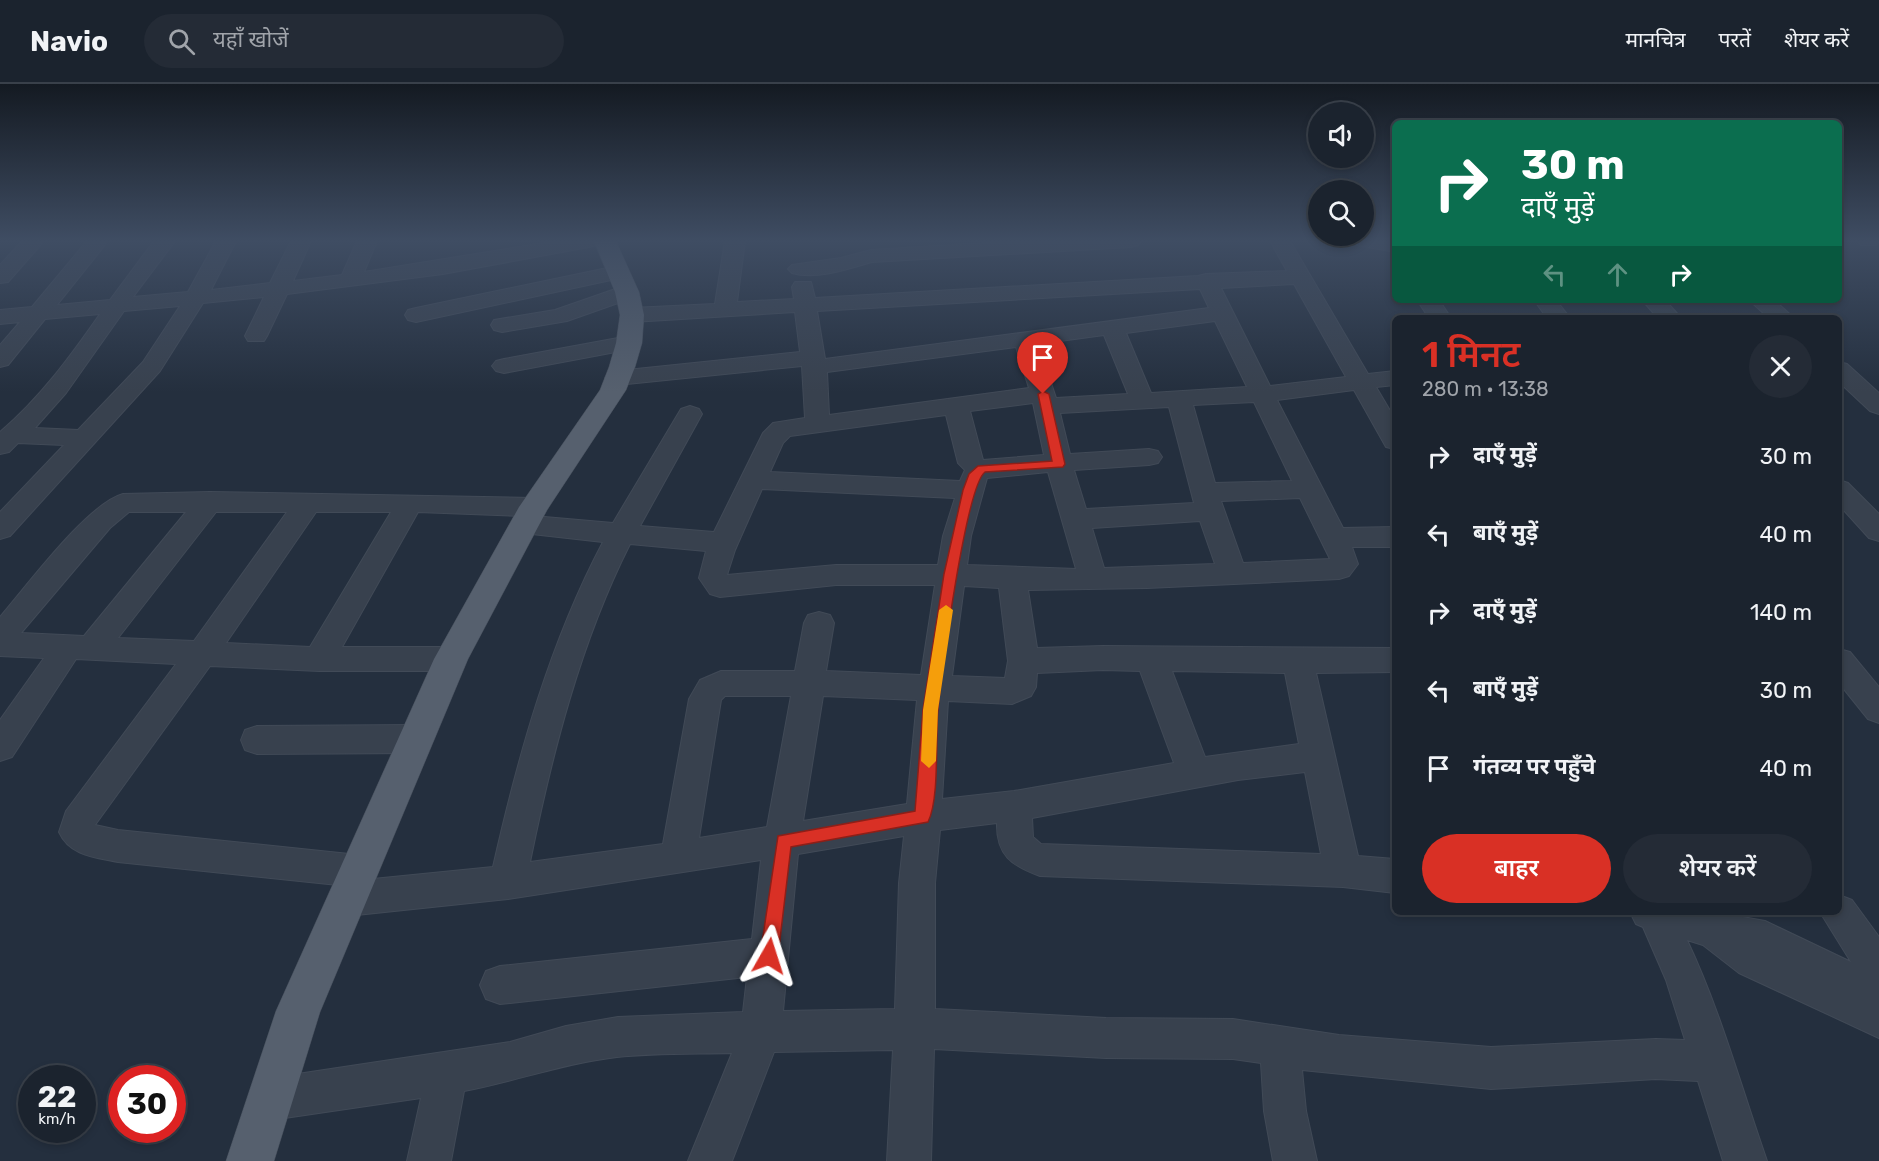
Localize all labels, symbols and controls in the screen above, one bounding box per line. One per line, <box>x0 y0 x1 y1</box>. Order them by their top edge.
search box <box>144 14 564 68</box>
text: Navio <box>30 25 108 58</box>
icon: search <box>165 25 198 58</box>
text: यहाँ खोजें <box>213 26 289 53</box>
text: मानचित्र <box>1626 27 1686 52</box>
text: परतें <box>1719 27 1751 52</box>
text: शेयर करें <box>1784 27 1849 52</box>
map controls <box>1308 102 1374 246</box>
button: sound <box>1308 102 1374 168</box>
text: 30 m <box>1521 140 1625 190</box>
icon: right <box>1422 144 1500 222</box>
button: search <box>1308 180 1374 246</box>
text: दाएँ मुड़ें <box>1521 191 1594 223</box>
icon: left <box>1538 258 1571 291</box>
icon: ahead <box>1601 258 1634 291</box>
icon: right <box>1664 258 1697 291</box>
pin <box>1017 332 1068 394</box>
text: 1 मिनट <box>1422 333 1520 376</box>
button: close <box>1749 335 1812 398</box>
icon: arrive <box>1026 341 1059 374</box>
text: 280 m · 13:38 <box>1422 377 1549 401</box>
icon: right <box>1422 440 1455 473</box>
text: दाएँ मुड़ें <box>1473 441 1537 468</box>
text: 30 m <box>1760 443 1812 470</box>
icon: left <box>1422 518 1455 551</box>
text: बाएँ मुड़ें <box>1473 519 1538 546</box>
text: 40 m <box>1759 521 1812 548</box>
icon: right <box>1422 596 1455 629</box>
text: दाएँ मुड़ें <box>1473 597 1537 624</box>
text: 140 m <box>1750 599 1812 626</box>
icon: left <box>1422 674 1455 707</box>
text: बाएँ मुड़ें <box>1473 675 1538 702</box>
text: 30 m <box>1760 677 1812 704</box>
icon: arrive <box>1422 752 1455 785</box>
text: गंतव्य पर पहुँचे <box>1473 753 1595 780</box>
text: 40 m <box>1759 755 1812 782</box>
button: बाहर <box>1422 834 1611 903</box>
button: शेयर करें <box>1623 834 1812 903</box>
position arrow <box>737 924 801 988</box>
speed limit sign: 30 <box>108 1065 186 1143</box>
text: 22 <box>38 1079 77 1115</box>
text: km/h <box>38 1110 76 1128</box>

